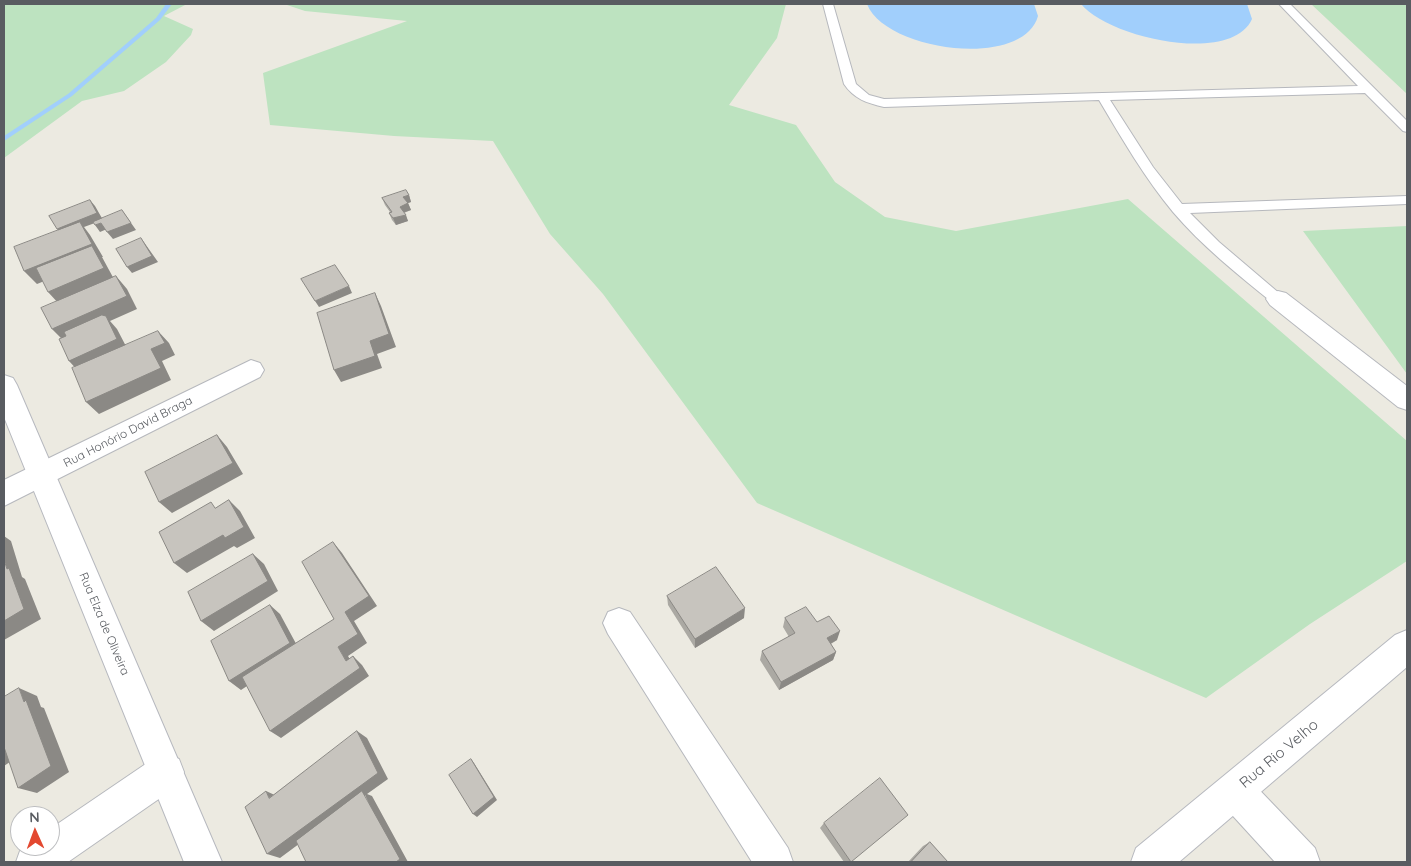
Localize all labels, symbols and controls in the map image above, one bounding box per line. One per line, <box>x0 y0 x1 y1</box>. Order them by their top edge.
street label: Rua Honório David Braga <box>61 393 195 471</box>
street label: Rua Elza de Oliveira <box>76 570 132 678</box>
street label: Rua Rio Velho <box>1236 716 1322 792</box>
north arrow <box>10 806 60 856</box>
text: N <box>29 808 40 826</box>

